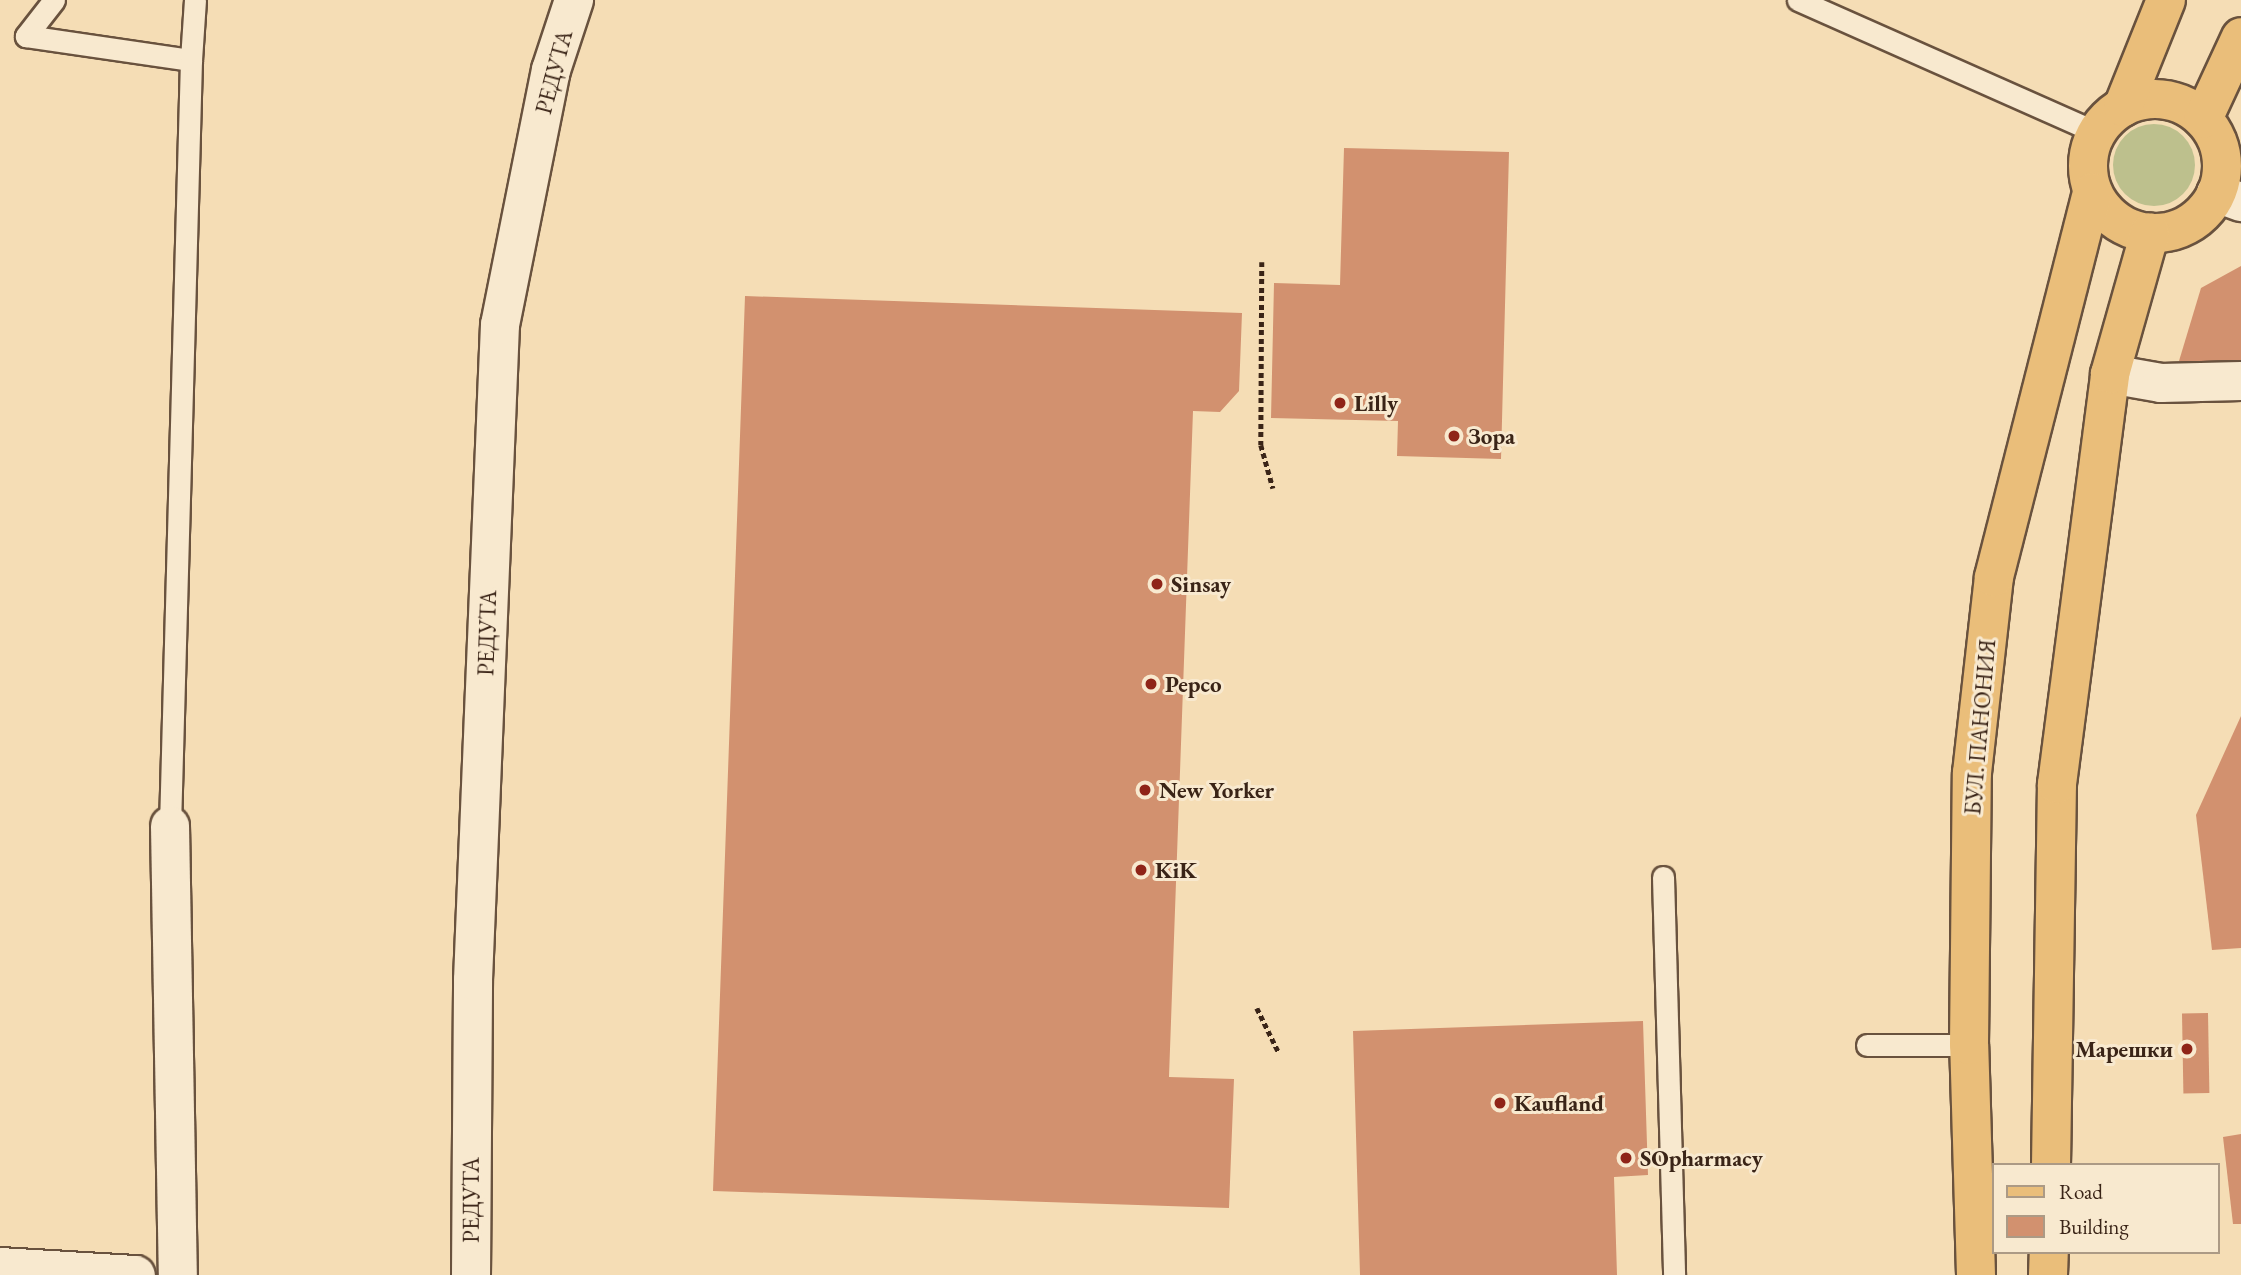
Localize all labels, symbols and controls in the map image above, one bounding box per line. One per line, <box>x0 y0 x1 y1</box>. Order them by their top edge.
street label: РЕДУТА <box>530 27 578 117</box>
place label: Lilly <box>1354 389 1398 417</box>
marker: Lilly <box>1332 395 1348 411</box>
place label: Зора <box>1468 422 1515 450</box>
marker: Зора <box>1446 428 1462 444</box>
place label: Sinsay <box>1171 570 1231 598</box>
marker: Sinsay <box>1149 576 1165 592</box>
street label: РЕДУТА <box>472 590 502 676</box>
street label: БУЛ. ПАНОНИЯ <box>1959 638 2001 816</box>
place label: Pepco <box>1165 670 1221 698</box>
marker: Pepco <box>1143 676 1159 692</box>
place label: New Yorker <box>1159 776 1274 804</box>
marker: New Yorker <box>1137 782 1153 798</box>
place label: KiK <box>1155 856 1197 884</box>
marker: KiK <box>1133 862 1149 878</box>
place label: Марешки <box>2075 1035 2173 1063</box>
marker: Марешки <box>2179 1041 2195 1057</box>
place label: Kaufland <box>1514 1089 1604 1117</box>
marker: Kaufland <box>1492 1095 1508 1111</box>
place label: SOpharmacy <box>1640 1144 1763 1172</box>
marker: SOpharmacy <box>1618 1150 1634 1166</box>
street label: РЕДУТА <box>457 1157 485 1243</box>
legend <box>1993 1163 2220 1254</box>
text: Road <box>2059 1178 2103 1205</box>
text: Building <box>2059 1213 2129 1240</box>

